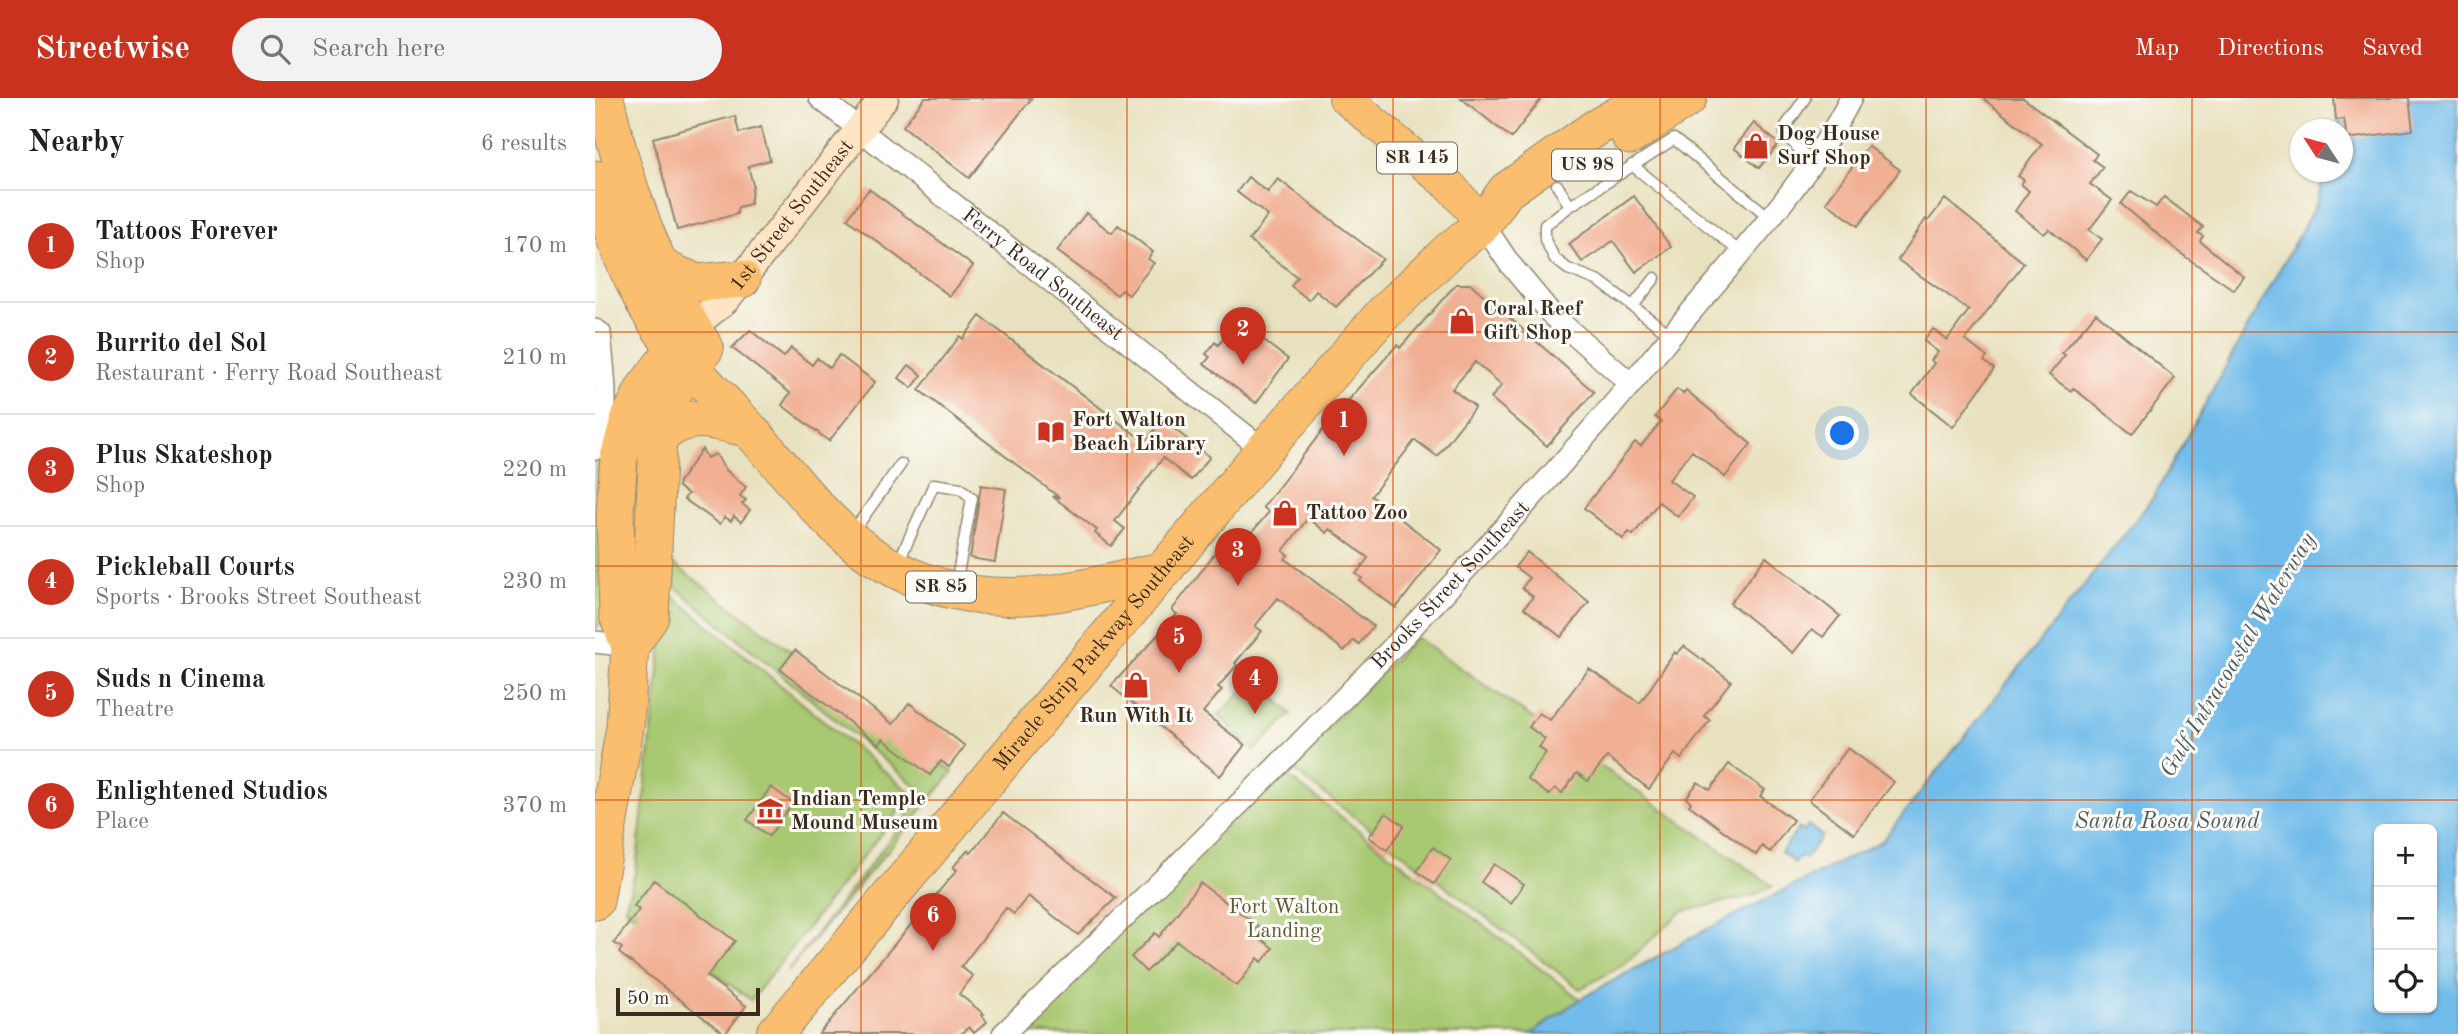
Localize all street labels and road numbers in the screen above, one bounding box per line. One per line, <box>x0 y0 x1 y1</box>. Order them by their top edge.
street label: 1st Street Southeast <box>726 136 858 295</box>
road number: SR 145 <box>1377 142 1457 174</box>
road number: US 98 <box>1552 150 1622 180</box>
street label: Ferry Road Southeast <box>958 204 1127 345</box>
street label: Brooks Street Southeast <box>1367 497 1534 673</box>
street label: Miracle Strip Parkway Southeast <box>990 531 1198 775</box>
road number: SR 85 <box>906 572 976 602</box>

